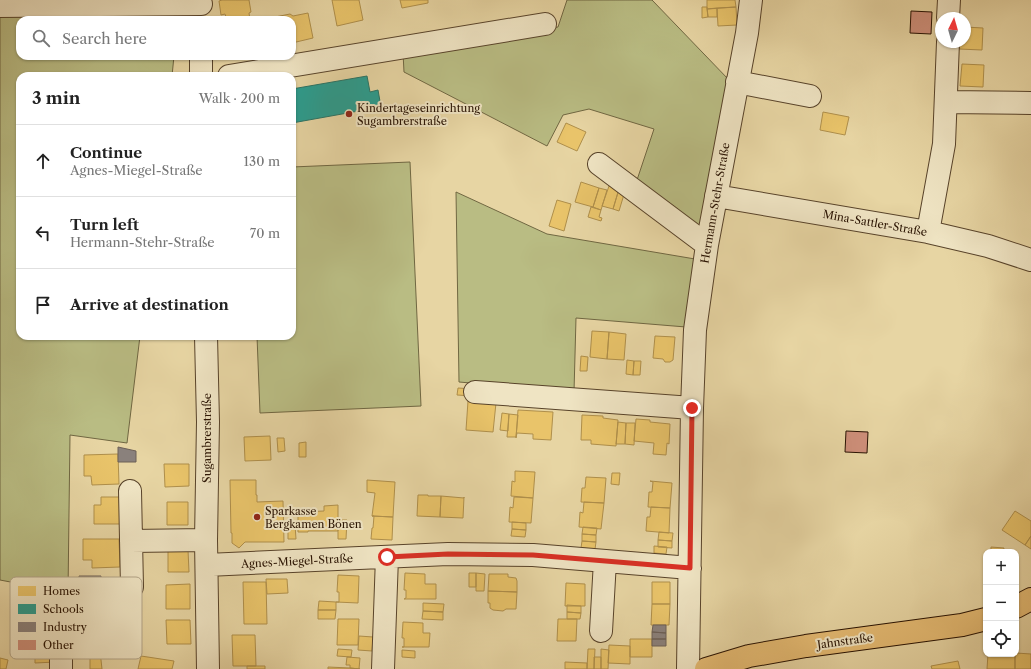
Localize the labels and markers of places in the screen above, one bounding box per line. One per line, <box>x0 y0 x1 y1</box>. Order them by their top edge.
place label: Kindertageseinrichtung Sugambrerstraße <box>357 101 480 128</box>
marker: Kindertageseinrichtung Sugambrerstraße <box>344 109 354 119</box>
place label: Sparkasse Bergkamen Bönen <box>265 504 362 531</box>
marker: Sparkasse Bergkamen Bönen <box>252 512 262 522</box>

